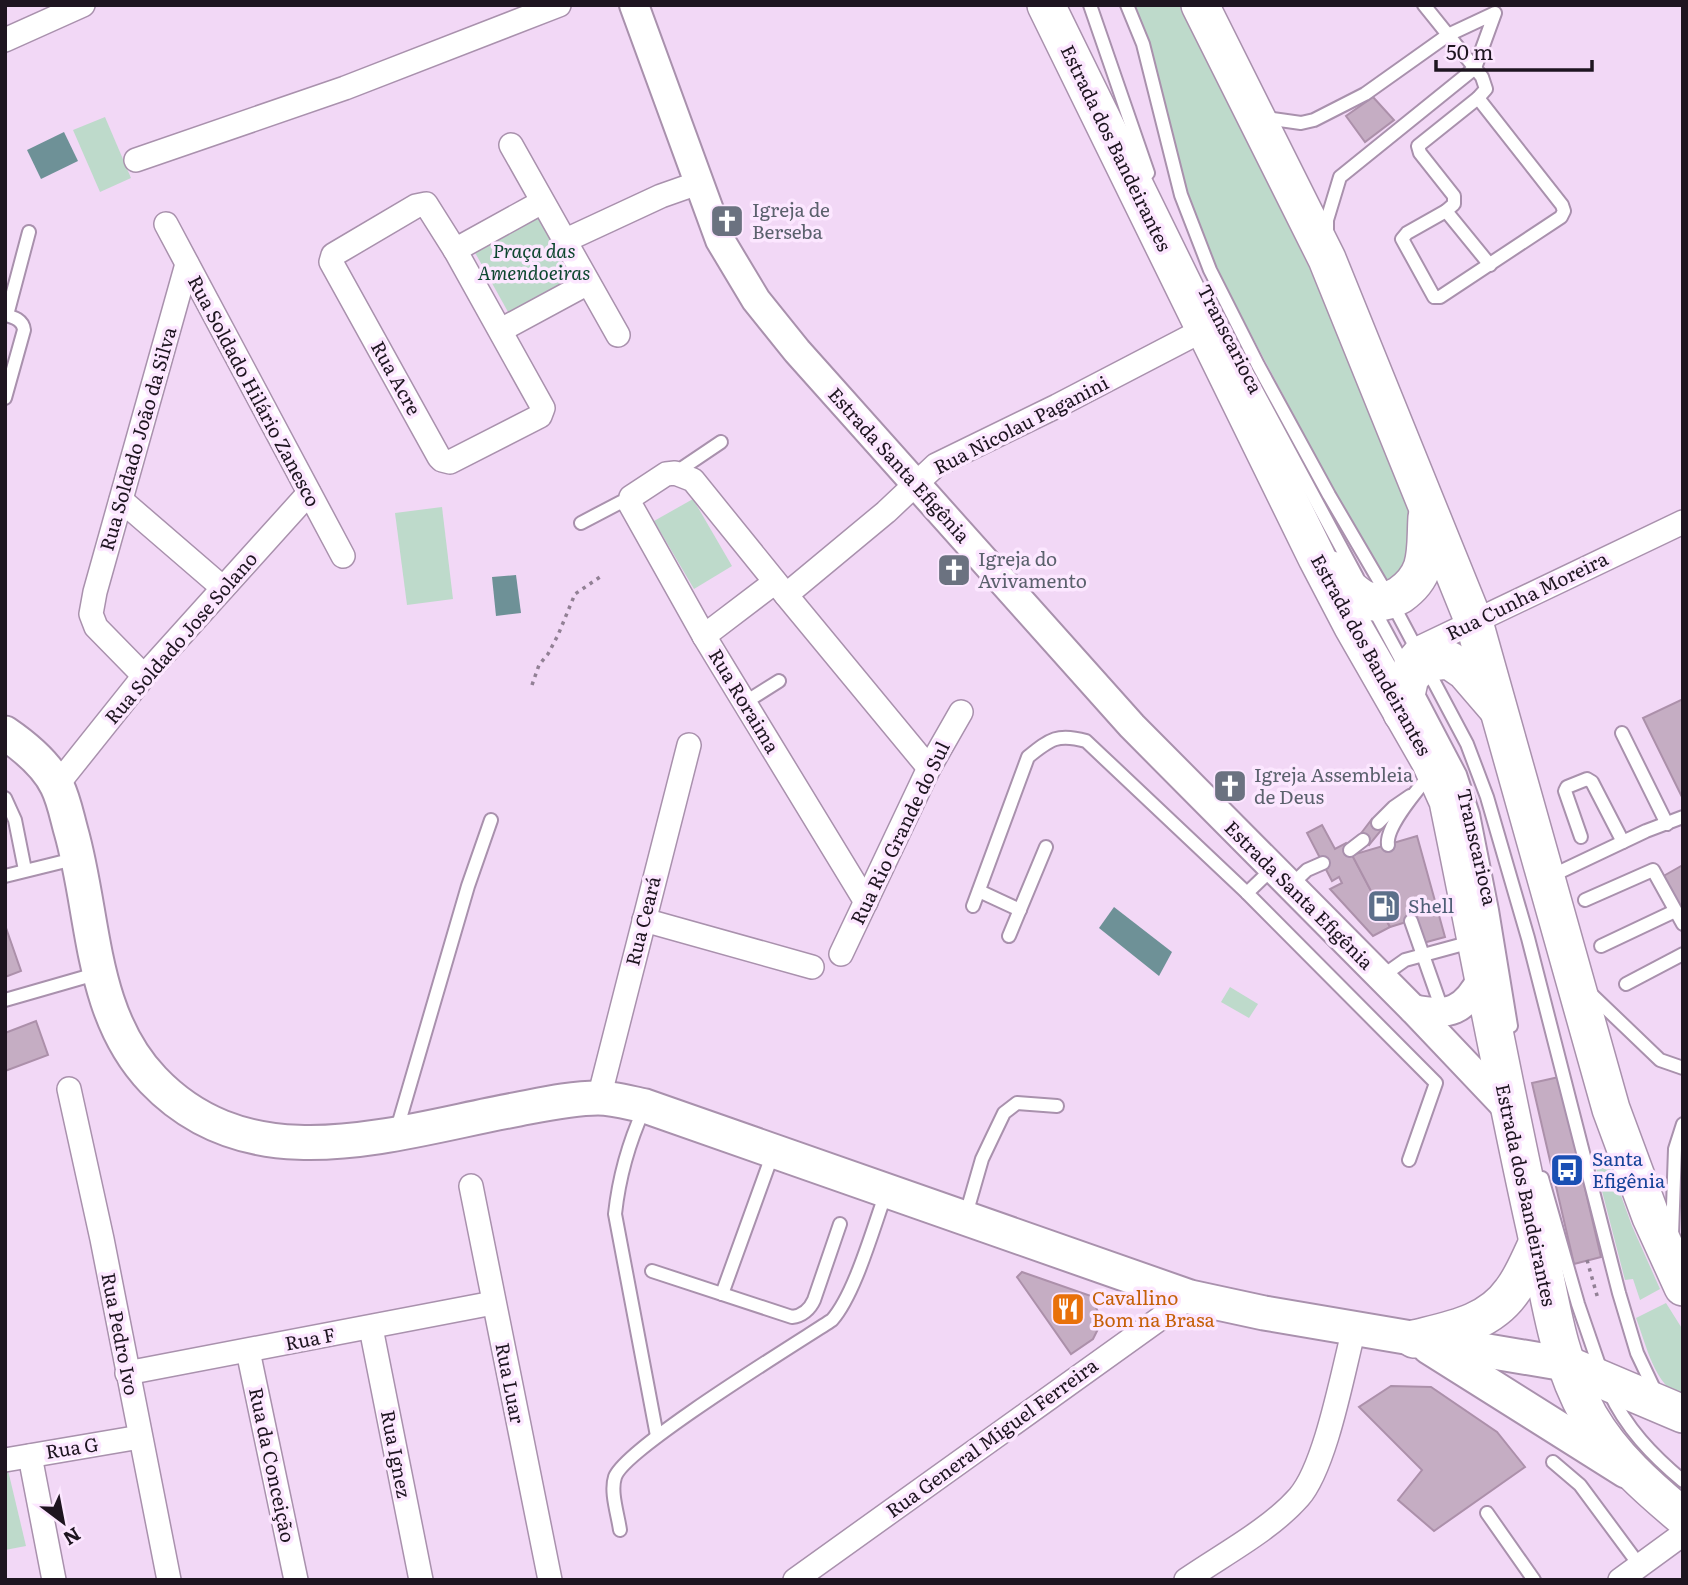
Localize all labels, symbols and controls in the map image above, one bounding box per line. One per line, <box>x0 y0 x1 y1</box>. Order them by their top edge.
scale bar <box>1436 28 1592 72</box>
text: 50 m <box>1446 35 1493 66</box>
street label: Estrada dos Bandeirantes <box>1055 40 1179 256</box>
place label: Igreja de Berseba <box>752 195 830 245</box>
church icon: Igreja de Berseba <box>708 202 746 240</box>
park label: Praça das Amendoeiras <box>478 236 590 286</box>
street label: Rua Soldado Hilário Zanesco <box>182 270 328 511</box>
street label: Transcarioca <box>1191 279 1271 399</box>
street label: Rua Soldado João da Silva <box>92 323 183 554</box>
street label: Rua Acre <box>365 335 429 420</box>
street label: Rua Nicolau Paganini <box>928 368 1113 480</box>
street label: Estrada Santa Efigênia <box>822 380 978 549</box>
street label: Rua Cunha Moreira <box>1441 543 1613 647</box>
place label: Igreja do Avivamento <box>978 544 1087 594</box>
street label: Rua Soldado Jose Solano <box>97 545 263 730</box>
street label: Estrada dos Bandeirantes <box>1305 549 1439 761</box>
church icon: Igreja do Avivamento <box>935 551 973 589</box>
street label: Rua Roraima <box>703 643 787 759</box>
street label: Rua Rio Grande do Sul <box>842 736 956 929</box>
place label: Igreja Assembleia de Deus <box>1254 760 1414 810</box>
church icon: Igreja Assembleia de Deus <box>1211 767 1249 805</box>
street label: Transcarioca <box>1451 786 1505 909</box>
street label: Estrada Santa Efigênia <box>1219 813 1381 976</box>
street label: Rua Ceará <box>617 872 667 969</box>
fuel station icon: Shell <box>1365 887 1403 925</box>
place label: Shell <box>1408 891 1454 919</box>
street label: Estrada dos Bandeirantes <box>1490 1081 1564 1309</box>
place label: Santa Efigênia <box>1592 1144 1666 1194</box>
bus stop icon: Santa Efigênia <box>1548 1151 1586 1189</box>
street label: Rua Pedro Ivo <box>95 1270 147 1398</box>
place label: Cavallino Bom na Brasa <box>1092 1283 1215 1333</box>
restaurant icon: Cavallino Bom na Brasa <box>1049 1290 1087 1328</box>
street label: Rua F <box>282 1319 337 1357</box>
street label: Rua Luar <box>489 1340 533 1426</box>
street label: Rua General Miguel Ferreira <box>880 1350 1104 1524</box>
street label: Rua da Conceição <box>243 1385 303 1545</box>
street label: Rua Ignez <box>375 1408 419 1500</box>
street label: Rua G <box>43 1429 100 1465</box>
north arrow <box>28 1487 98 1557</box>
text: N <box>58 1521 87 1553</box>

